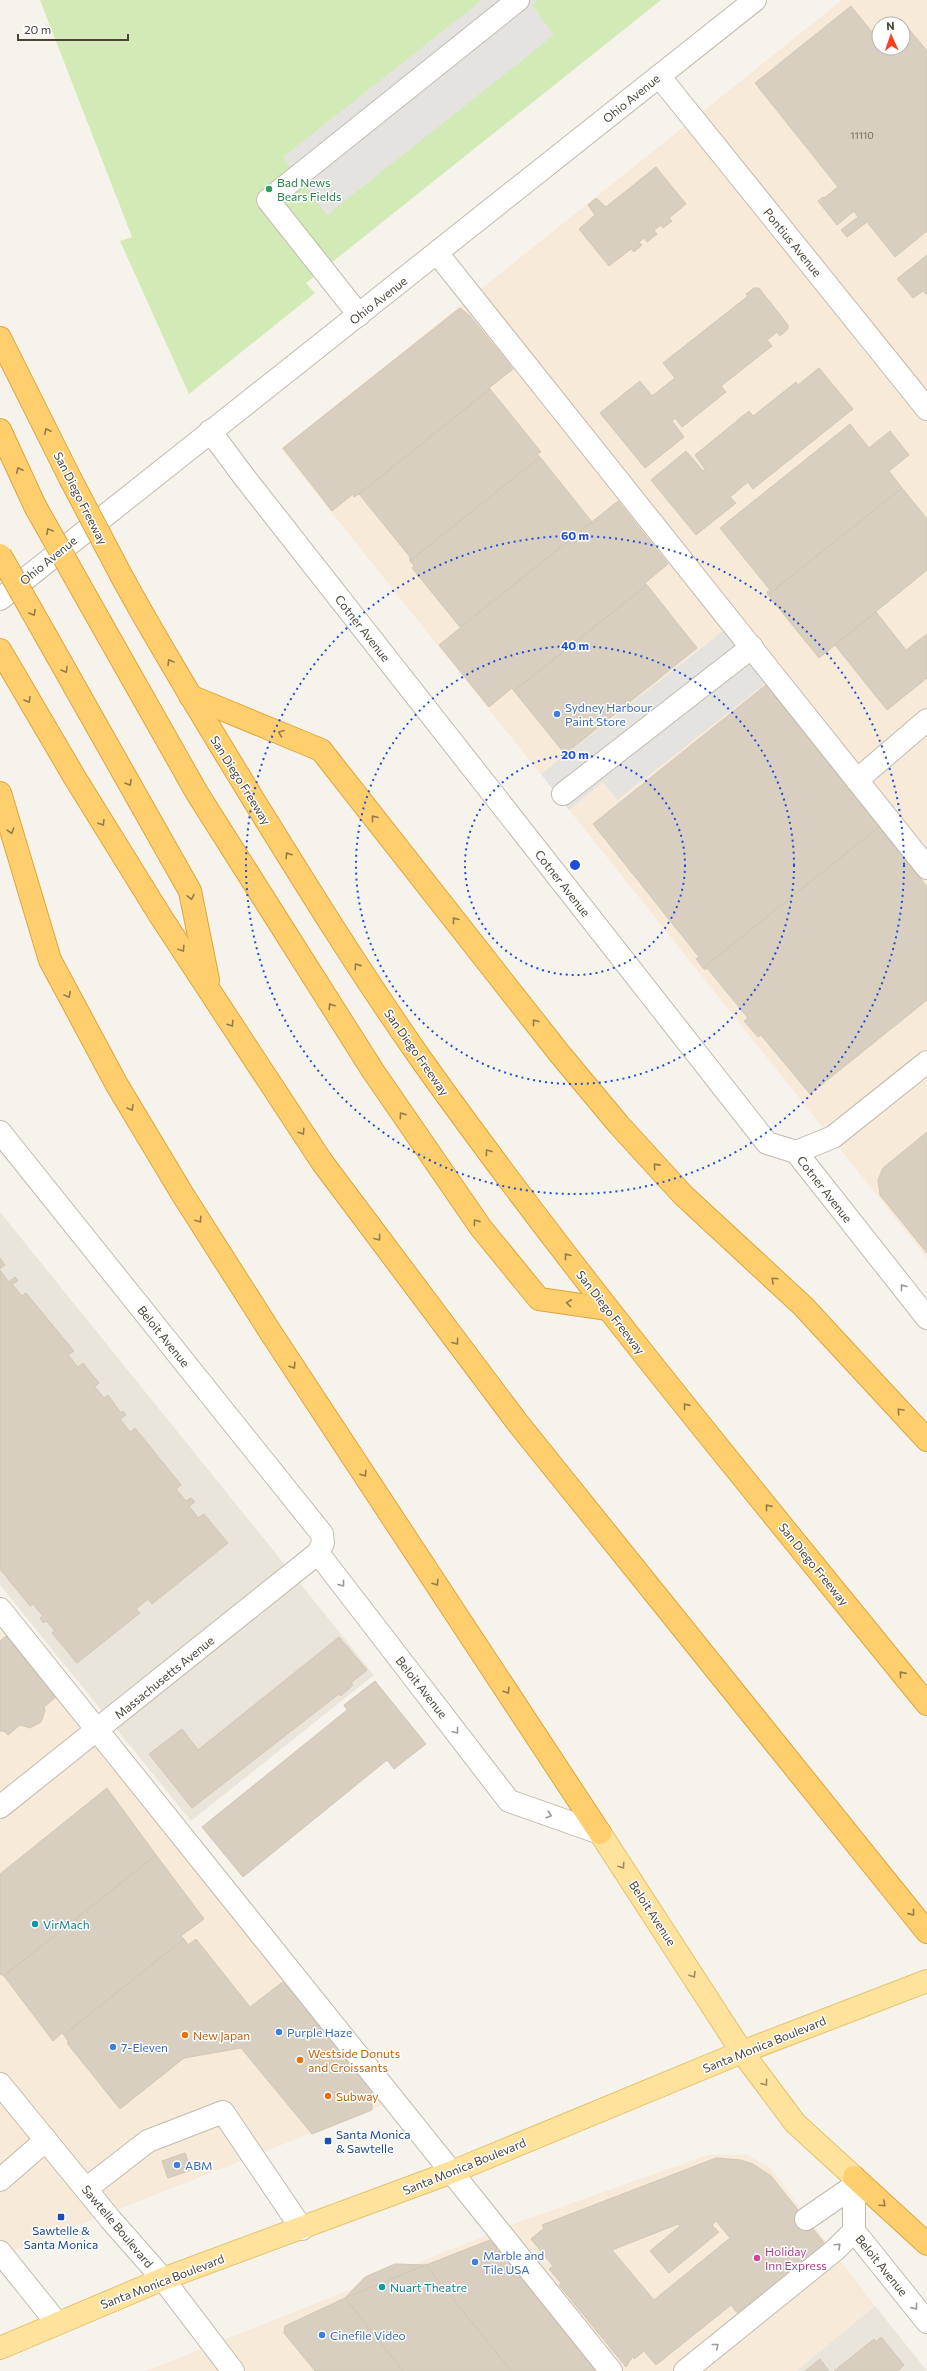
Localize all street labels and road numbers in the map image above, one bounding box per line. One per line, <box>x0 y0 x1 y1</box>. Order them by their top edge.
street label: Ohio Avenue <box>600 71 662 125</box>
street label: Pontius Avenue <box>761 205 825 279</box>
street label: Ohio Avenue <box>346 273 410 327</box>
street label: San Diego Freeway <box>52 449 110 547</box>
street label: Ohio Avenue <box>17 533 79 587</box>
street label: Cotner Avenue <box>333 592 393 664</box>
street label: San Diego Freeway <box>208 733 274 827</box>
street label: Cotner Avenue <box>533 847 593 919</box>
street label: San Diego Freeway <box>382 1006 452 1098</box>
street label: Cotner Avenue <box>795 1153 855 1225</box>
street label: San Diego Freeway <box>574 1267 648 1357</box>
street label: Beloit Avenue <box>135 1303 193 1369</box>
street label: San Diego Freeway <box>776 1520 852 1608</box>
street label: Massachusetts Avenue <box>112 1633 216 1721</box>
street label: Beloit Avenue <box>394 1653 450 1721</box>
street label: Beloit Avenue <box>627 1878 679 1948</box>
street label: Santa Monica Boulevard <box>700 2013 828 2075</box>
street label: Santa Monica Boulevard <box>400 2135 528 2197</box>
street label: Sawtelle Boulevard <box>79 2182 157 2270</box>
street label: Beloit Avenue <box>853 2232 911 2298</box>
street label: Santa Monica Boulevard <box>98 2251 226 2311</box>

